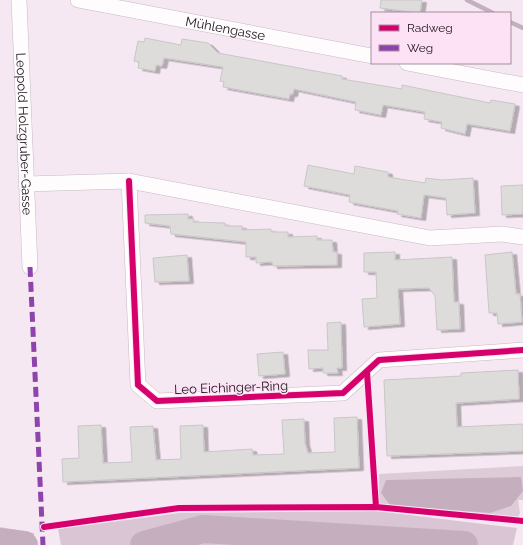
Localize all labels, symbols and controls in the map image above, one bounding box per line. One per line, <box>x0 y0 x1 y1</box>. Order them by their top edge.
legend <box>371 12 511 64</box>
street label: Mühlengasse <box>184 14 267 44</box>
text: Radweg <box>407 21 453 35</box>
text: Weg <box>407 41 433 55</box>
street label: Leopold Holzgruber-Gasse <box>13 52 35 216</box>
street label: Leo Eichinger-Ring <box>174 378 288 397</box>

